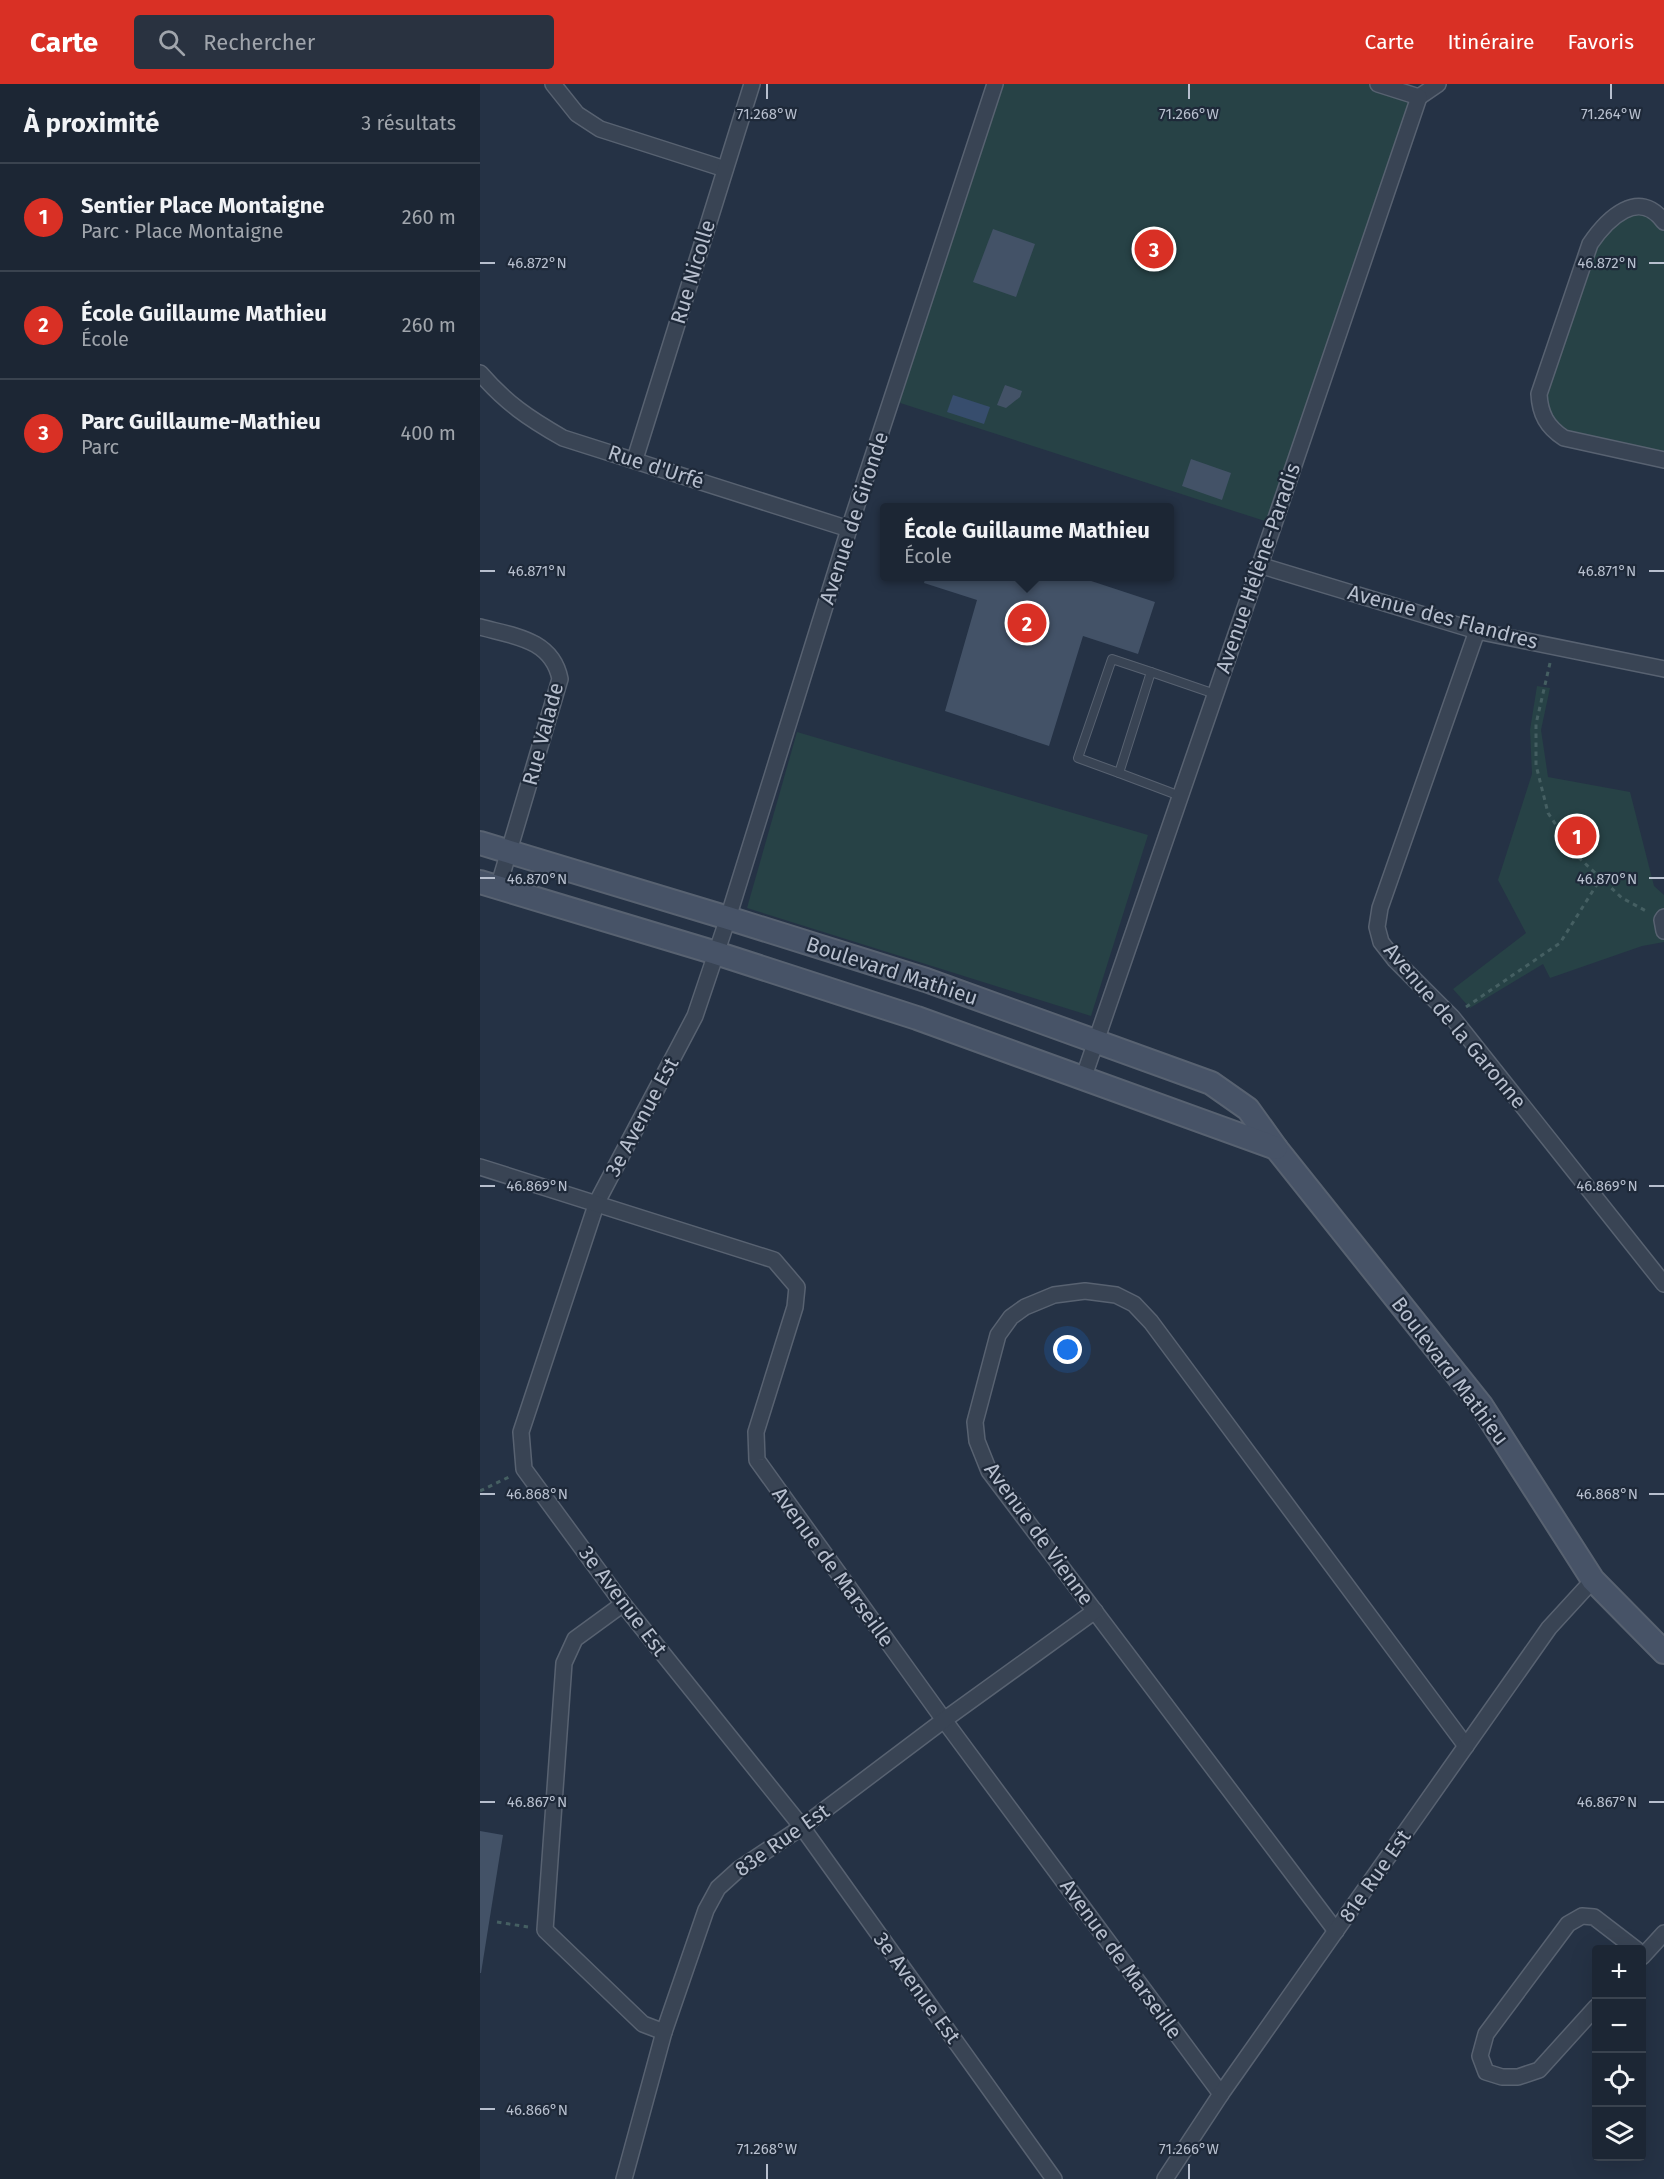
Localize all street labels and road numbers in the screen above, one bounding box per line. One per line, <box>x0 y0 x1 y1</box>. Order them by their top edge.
street label: Rue Nicolle <box>665 217 721 327</box>
street label: Avenue de Gironde <box>814 428 894 608</box>
street label: Rue d'Urfé <box>605 439 707 495</box>
street label: Avenue Hélène-Paradis <box>1210 459 1306 676</box>
street label: Avenue des Flandres <box>1345 579 1541 655</box>
street label: Rue Valade <box>517 680 569 788</box>
street label: Boulevard Mathieu <box>803 931 981 1011</box>
street label: Avenue de la Garonne <box>1378 938 1532 1114</box>
street label: 3e Avenue Est <box>600 1053 684 1181</box>
street label: Boulevard Mathieu <box>1386 1292 1514 1450</box>
street label: Avenue de Vienne <box>979 1458 1099 1610</box>
street label: Avenue de Marseille <box>766 1482 900 1652</box>
street label: 3e Avenue Est <box>573 1541 673 1662</box>
street label: 83e Rue Est <box>730 1798 835 1882</box>
street label: 81e Rue Est <box>1334 1824 1417 1927</box>
street label: Avenue de Marseille <box>1054 1874 1188 2044</box>
street label: 3e Avenue Est <box>868 1927 966 2049</box>

